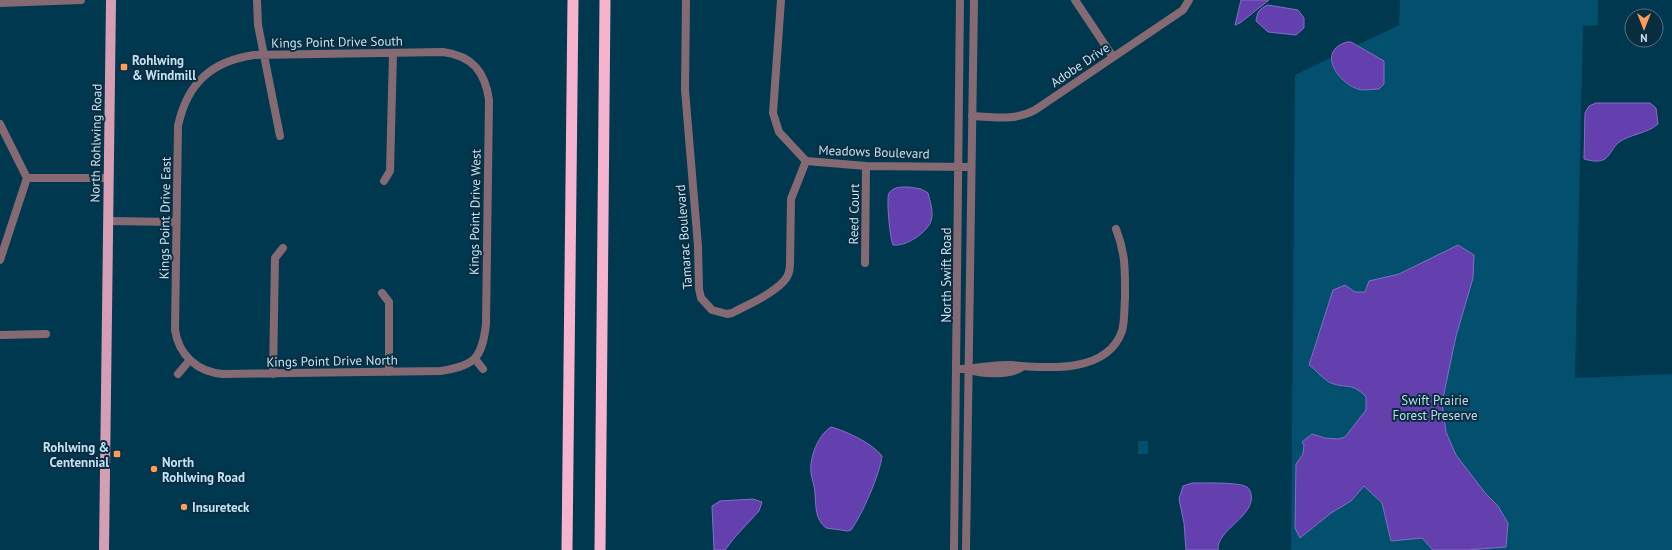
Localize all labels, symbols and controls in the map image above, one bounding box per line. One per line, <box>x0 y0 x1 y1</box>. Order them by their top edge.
north arrow <box>1624 8 1664 48</box>
text: N <box>1640 31 1648 45</box>
street label: Kings Point Drive South <box>271 32 403 52</box>
street label: Adobe Drive <box>1047 39 1113 91</box>
place label: Rohlwing & Windmill <box>132 52 196 84</box>
marker: Rohlwing & Windmill <box>119 62 129 72</box>
street label: North Rohlwing Road <box>86 84 106 202</box>
street label: Meadows Boulevard <box>818 142 930 162</box>
street label: Kings Point Drive West <box>465 148 485 275</box>
street label: Kings Point Drive East <box>155 156 175 279</box>
street label: Reed Court <box>845 183 863 245</box>
street label: Tamarac Boulevard <box>672 184 696 290</box>
street label: North Swift Road <box>938 228 955 322</box>
street label: Kings Point Drive North <box>266 351 398 371</box>
park label: Swift Prairie Forest Preserve <box>1392 392 1478 424</box>
place label: Rohlwing & Centennial <box>43 439 109 471</box>
marker: Rohlwing & Centennial <box>112 449 122 459</box>
place label: North Rohlwing Road <box>162 454 245 486</box>
marker: North Rohlwing Road <box>149 464 159 474</box>
place label: Insureteck <box>192 499 250 516</box>
marker: Insureteck <box>179 502 189 512</box>

